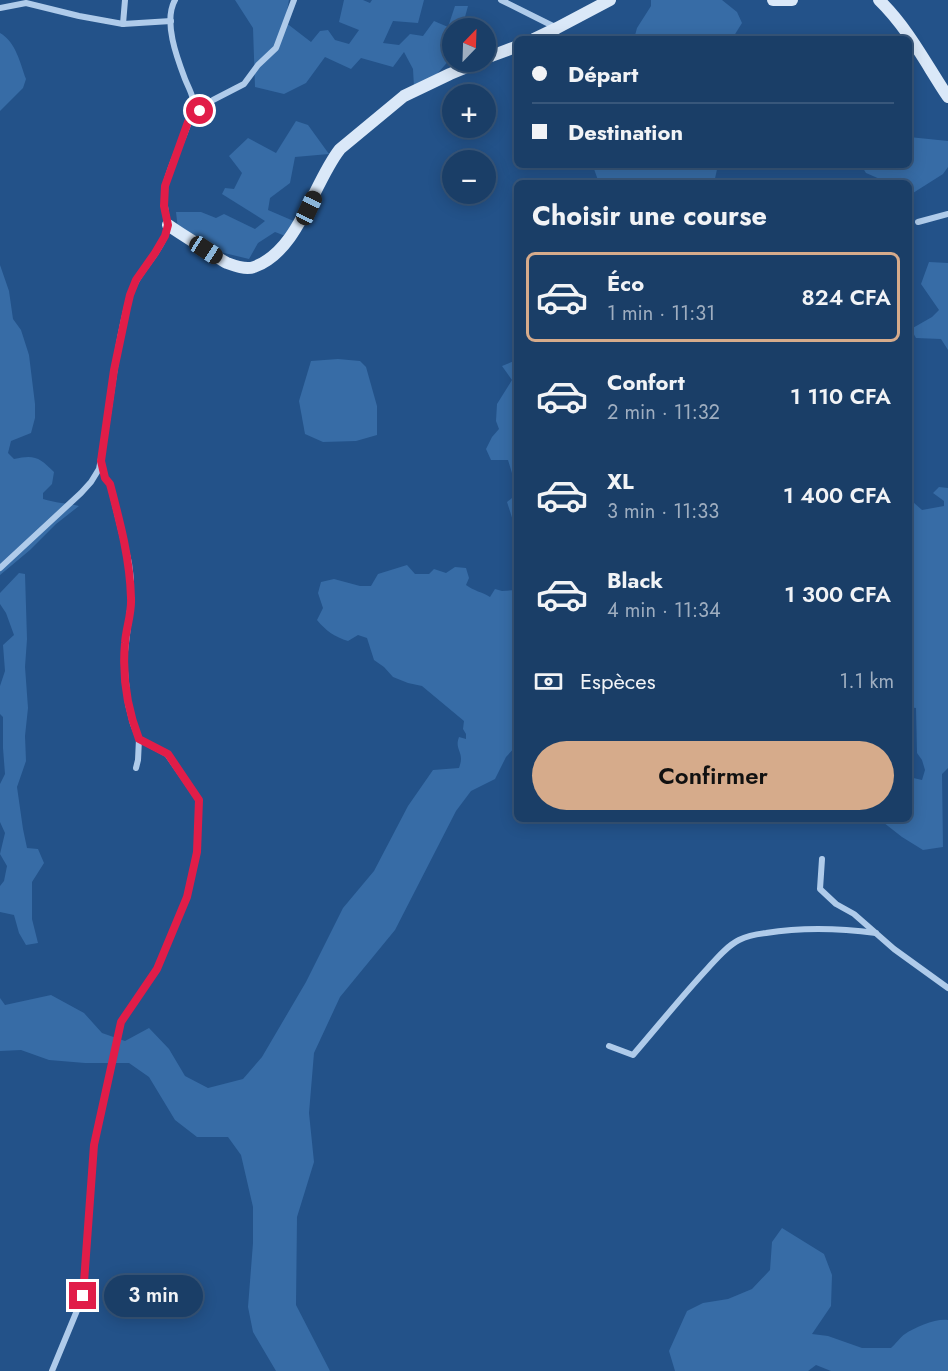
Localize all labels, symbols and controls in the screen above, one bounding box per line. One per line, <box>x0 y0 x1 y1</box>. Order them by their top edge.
north arrow <box>442 18 496 72</box>
map controls <box>442 18 496 204</box>
text: Départ <box>568 58 638 90</box>
button: + <box>442 84 496 138</box>
route start <box>186 97 213 124</box>
text: Destination <box>568 116 683 148</box>
button: − <box>442 150 496 204</box>
car <box>293 188 325 228</box>
text: Choisir une course <box>532 196 767 235</box>
car <box>186 233 226 267</box>
text: Éco <box>607 267 644 299</box>
icon: car <box>535 270 589 324</box>
text: 824 CFA <box>802 281 891 313</box>
text: 1 min · 11:31 <box>607 299 715 328</box>
text: Confort <box>607 366 685 398</box>
icon: car <box>535 369 589 423</box>
text: 1 110 CFA <box>790 380 891 412</box>
text: 2 min · 11:32 <box>607 398 720 427</box>
text: XL <box>607 465 634 497</box>
icon: car <box>535 468 589 522</box>
text: 1 400 CFA <box>783 479 891 511</box>
text: 3 min · 11:33 <box>607 497 719 526</box>
text: Black <box>607 564 663 596</box>
icon: car <box>535 567 589 621</box>
text: 1 300 CFA <box>784 578 891 610</box>
text: 4 min · 11:34 <box>607 596 721 625</box>
icon: cash <box>532 665 565 698</box>
text: Espèces <box>580 665 656 697</box>
text: 1.1 km <box>840 667 894 696</box>
button: Confirmer <box>532 741 894 810</box>
callout: 3 min <box>104 1275 203 1317</box>
text: 3 min <box>128 1281 179 1310</box>
route end <box>69 1282 96 1309</box>

